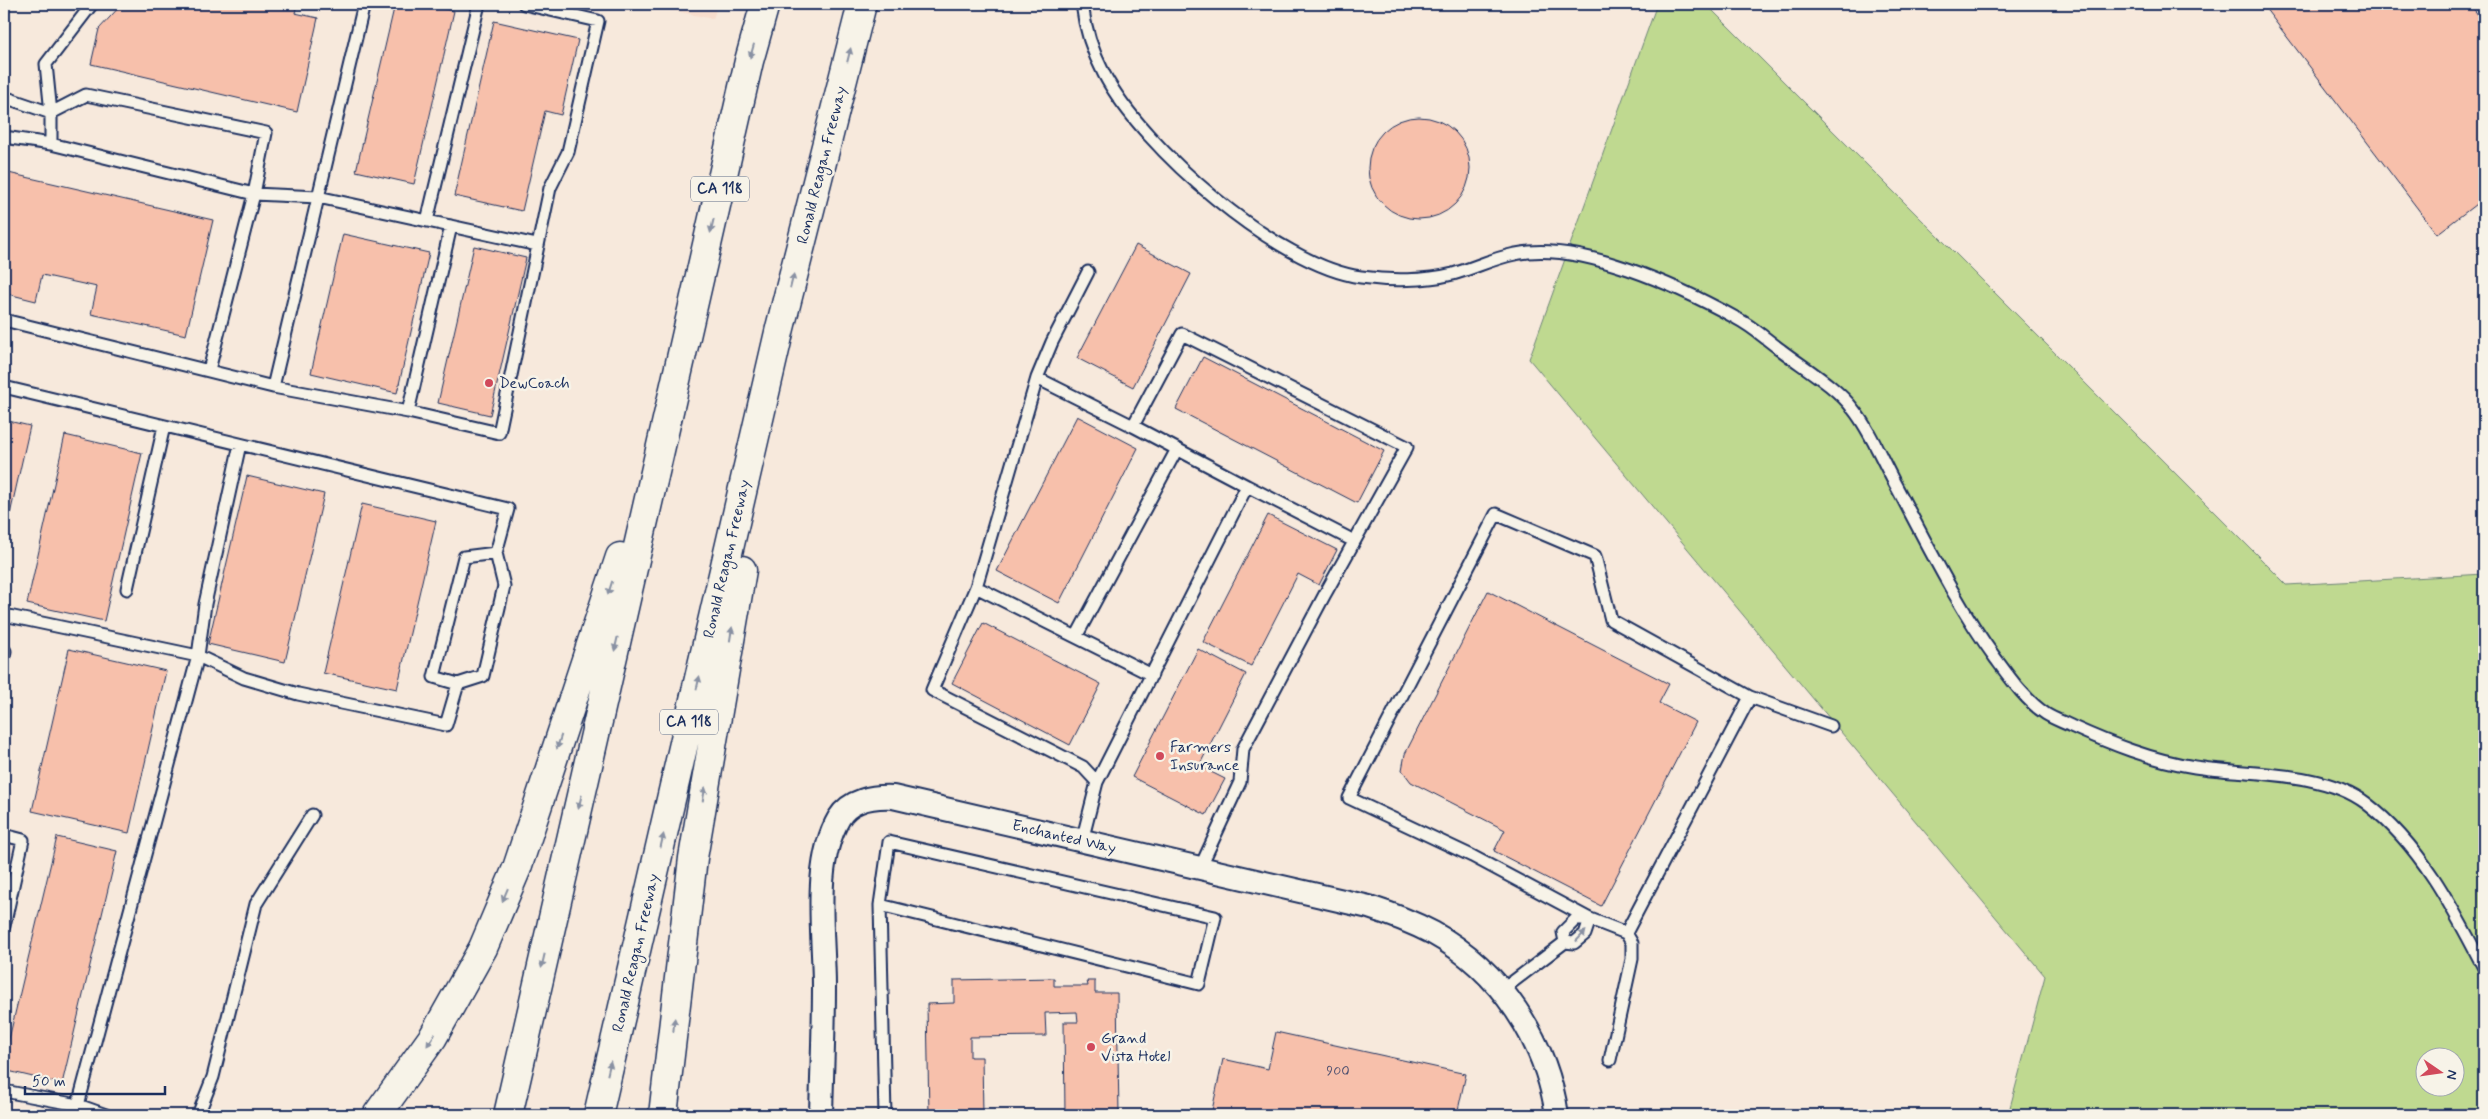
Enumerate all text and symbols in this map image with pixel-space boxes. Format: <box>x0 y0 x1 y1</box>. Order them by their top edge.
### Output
one-way arrow <box>748 43 756 58</box>
one-way arrow <box>845 48 853 63</box>
street label: Ronald Reagan Freeway <box>792 84 853 246</box>
road number: CA 118 <box>691 176 749 202</box>
one-way arrow <box>708 219 716 234</box>
one-way arrow <box>788 273 796 288</box>
place label: DewCoach <box>499 373 570 394</box>
marker: DewCoach <box>483 377 495 389</box>
street label: Ronald Reagan Freeway <box>699 478 756 640</box>
one-way arrow <box>606 581 614 596</box>
one-way arrow <box>728 626 736 642</box>
one-way arrow <box>612 637 620 652</box>
one-way arrow <box>694 675 702 690</box>
road number: CA 118 <box>660 710 718 734</box>
one-way arrow <box>554 735 562 750</box>
place label: Farmers Insurance <box>1170 737 1240 776</box>
marker: Farmers Insurance <box>1154 750 1166 762</box>
one-way arrow <box>701 786 709 802</box>
one-way arrow <box>576 795 584 810</box>
street label: Enchanted Way <box>1010 815 1118 859</box>
one-way arrow <box>658 834 666 849</box>
street label: Ronald Reagan Freeway <box>608 872 665 1034</box>
one-way arrow <box>501 888 509 903</box>
one-way arrow <box>1575 930 1587 942</box>
one-way arrow <box>539 953 547 969</box>
one-way arrow <box>670 1017 678 1033</box>
place label: Grand Vista Hotel <box>1101 1028 1171 1067</box>
one-way arrow <box>426 1033 436 1047</box>
marker: Grand Vista Hotel <box>1085 1041 1097 1053</box>
north arrow <box>2416 1046 2466 1096</box>
one-way arrow <box>605 1060 613 1075</box>
house number: 900 <box>1326 1062 1350 1080</box>
scale bar <box>25 1064 165 1096</box>
text: N <box>2442 1068 2462 1081</box>
text: 50 m <box>32 1072 66 1092</box>

